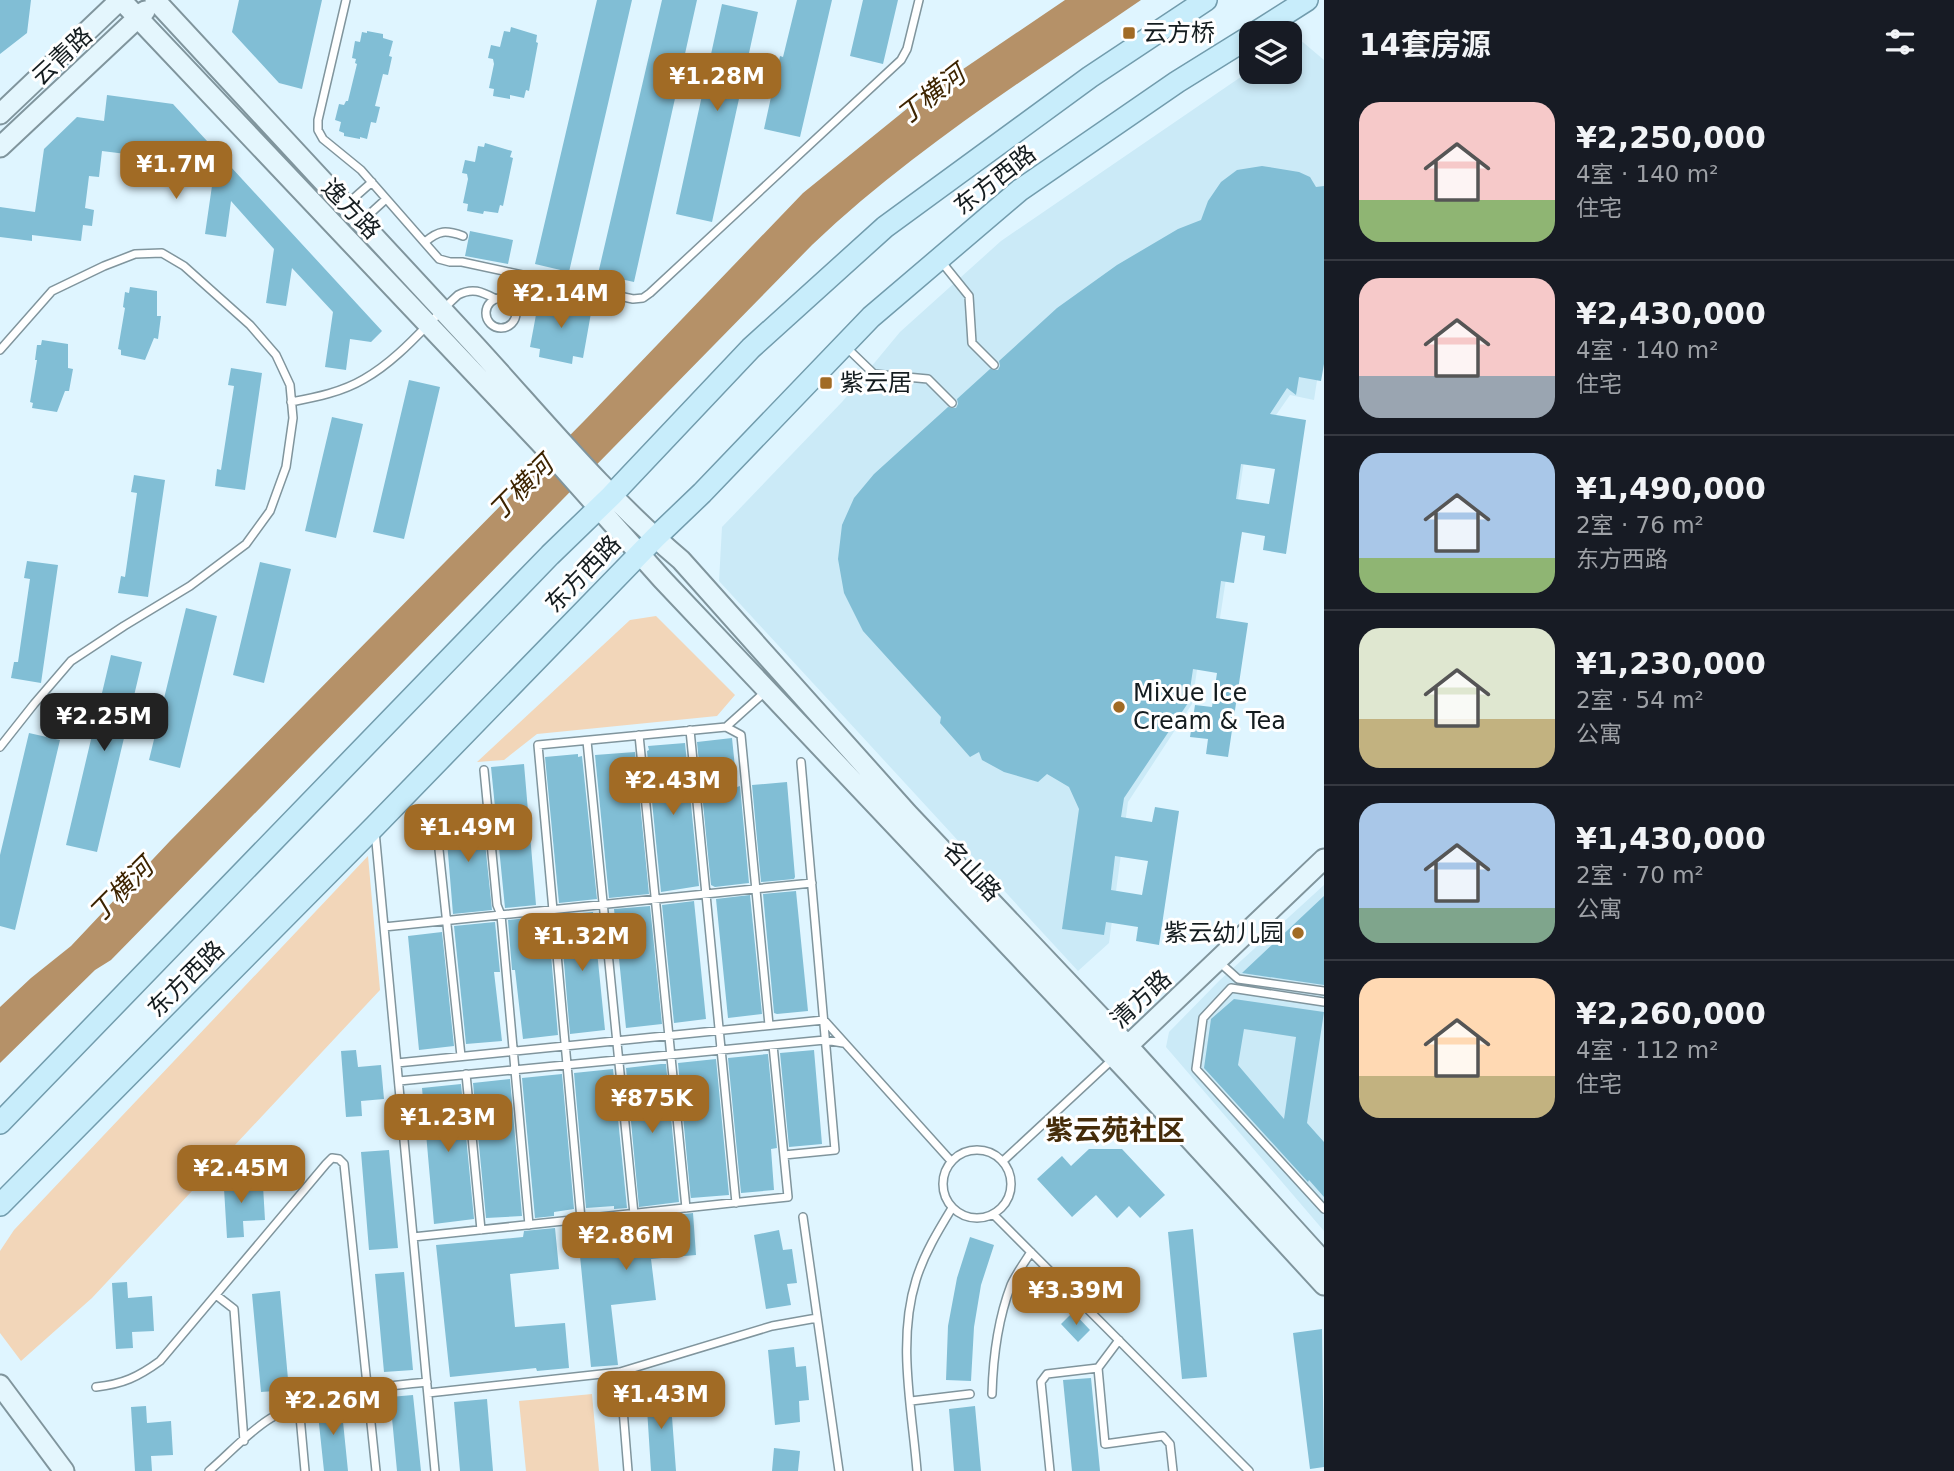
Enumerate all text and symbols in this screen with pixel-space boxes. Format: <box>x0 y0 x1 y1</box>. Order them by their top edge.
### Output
place label: 云方桥 <box>1143 19 1215 47</box>
street label: 云青路 <box>26 21 98 91</box>
map controls <box>1239 21 1302 84</box>
button: layers <box>1239 21 1302 84</box>
icon: filters <box>1881 23 1919 61</box>
marker: 云方桥 <box>1121 25 1137 41</box>
text: 14套房源 <box>1359 27 1491 62</box>
pin: ¥1.28M <box>660 54 774 113</box>
water label: 丁横河 <box>891 56 975 131</box>
text: ¥1.28M <box>669 63 765 89</box>
text: ¥2,250,000 <box>1576 120 1766 155</box>
icon: home <box>1415 130 1499 214</box>
street label: 东方西路 <box>949 139 1041 221</box>
pin: ¥1.7M <box>127 142 225 201</box>
text: ¥1.7M <box>136 151 216 177</box>
text: 4室 · 140 m² <box>1576 161 1718 187</box>
street label: 逸方路 <box>316 173 386 245</box>
text: 住宅 <box>1576 195 1622 221</box>
pin: ¥2.14M <box>504 270 618 330</box>
text: ¥2.14M <box>513 280 609 306</box>
text: ¥2,430,000 <box>1576 296 1766 331</box>
icon: home <box>1415 306 1499 390</box>
text: 4室 · 140 m² <box>1576 337 1718 363</box>
place label: 紫云居 <box>840 369 912 397</box>
text: 住宅 <box>1576 371 1622 397</box>
marker: 紫云居 <box>818 375 834 391</box>
water label: 丁横河 <box>483 446 563 526</box>
text: ¥1,490,000 <box>1576 471 1766 506</box>
icon: home <box>1415 481 1499 565</box>
text: 2室 · 76 m² <box>1576 512 1704 538</box>
street label: 东方西路 <box>540 530 626 618</box>
text: 东方西路 <box>1576 546 1668 572</box>
text: ¥1,230,000 <box>1576 646 1766 681</box>
icon: home <box>1415 656 1499 740</box>
place label: Mixue Ice Cream & Tea <box>1133 679 1286 735</box>
text: 2室 · 54 m² <box>1576 687 1704 713</box>
pin: ¥2.25M <box>47 694 161 753</box>
marker: Mixue Ice Cream & Tea <box>1111 699 1127 715</box>
text: ¥2.25M <box>56 703 152 729</box>
text: 公寓 <box>1576 721 1622 747</box>
pin: ¥2.43M <box>616 758 730 817</box>
text: ¥2.43M <box>625 767 721 793</box>
pin: ¥1.49M <box>411 804 525 864</box>
text: ¥1.49M <box>420 814 516 840</box>
text: ¥1,430,000 <box>1576 821 1766 856</box>
icon: home <box>1415 831 1499 915</box>
street label: 名山路 <box>937 835 1007 907</box>
water label: 丁横河 <box>83 848 163 928</box>
text: 2室 · 70 m² <box>1576 862 1704 888</box>
text: 公寓 <box>1576 896 1622 922</box>
pin: ¥1.32M <box>525 914 639 973</box>
place label: 紫云幼儿园 <box>1164 919 1284 947</box>
text: ¥1.32M <box>534 923 630 949</box>
marker: 紫云幼儿园 <box>1290 925 1306 941</box>
street label: 东方西路 <box>142 935 230 1023</box>
street label: 清方路 <box>1105 964 1177 1034</box>
text: ¥2,260,000 <box>1576 996 1766 1031</box>
icon: home <box>1415 1006 1499 1090</box>
text: 4室 · 112 m² <box>1576 1037 1718 1063</box>
text: 住宅 <box>1576 1071 1622 1097</box>
pin: ¥875K <box>603 1076 701 1135</box>
text: ¥875K <box>611 1085 693 1111</box>
pin: ¥1.23M <box>391 1094 505 1154</box>
text: ¥1.23M <box>400 1104 496 1130</box>
district label: 紫云苑社区 <box>1045 1114 1185 1147</box>
pin: ¥2.45M <box>184 1146 298 1205</box>
text: ¥2.45M <box>193 1155 289 1181</box>
pin: ¥2.86M <box>569 1212 683 1272</box>
text: ¥2.86M <box>578 1222 674 1248</box>
pin: ¥3.39M <box>1019 1268 1133 1327</box>
text: ¥3.39M <box>1028 1277 1124 1303</box>
pin: ¥1.43M <box>604 1372 718 1431</box>
pin: ¥2.26M <box>276 1378 390 1437</box>
text: ¥1.43M <box>613 1381 709 1407</box>
text: ¥2.26M <box>285 1387 381 1413</box>

